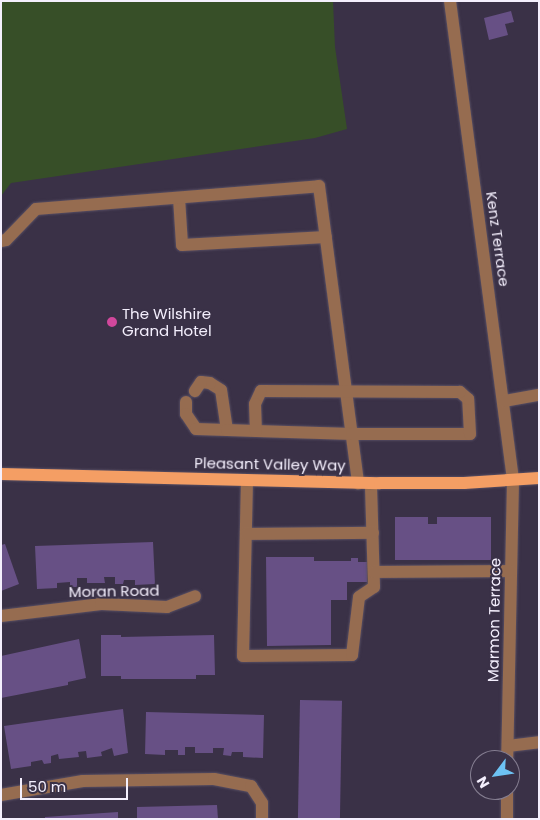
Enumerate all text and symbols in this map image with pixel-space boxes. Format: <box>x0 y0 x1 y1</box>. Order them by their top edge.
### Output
street label: Kenz Terrace <box>482 190 514 288</box>
place label: The Wilshire Grand Hotel <box>122 304 212 339</box>
marker: The Wilshire Grand Hotel <box>106 316 118 328</box>
street label: Pleasant Valley Way <box>194 454 346 474</box>
street label: Marmon Terrace <box>484 558 504 682</box>
street label: Moran Road <box>68 581 160 601</box>
north arrow <box>470 750 520 800</box>
scale bar <box>22 768 130 800</box>
text: N <box>472 773 494 792</box>
text: 50 m <box>28 776 66 797</box>

